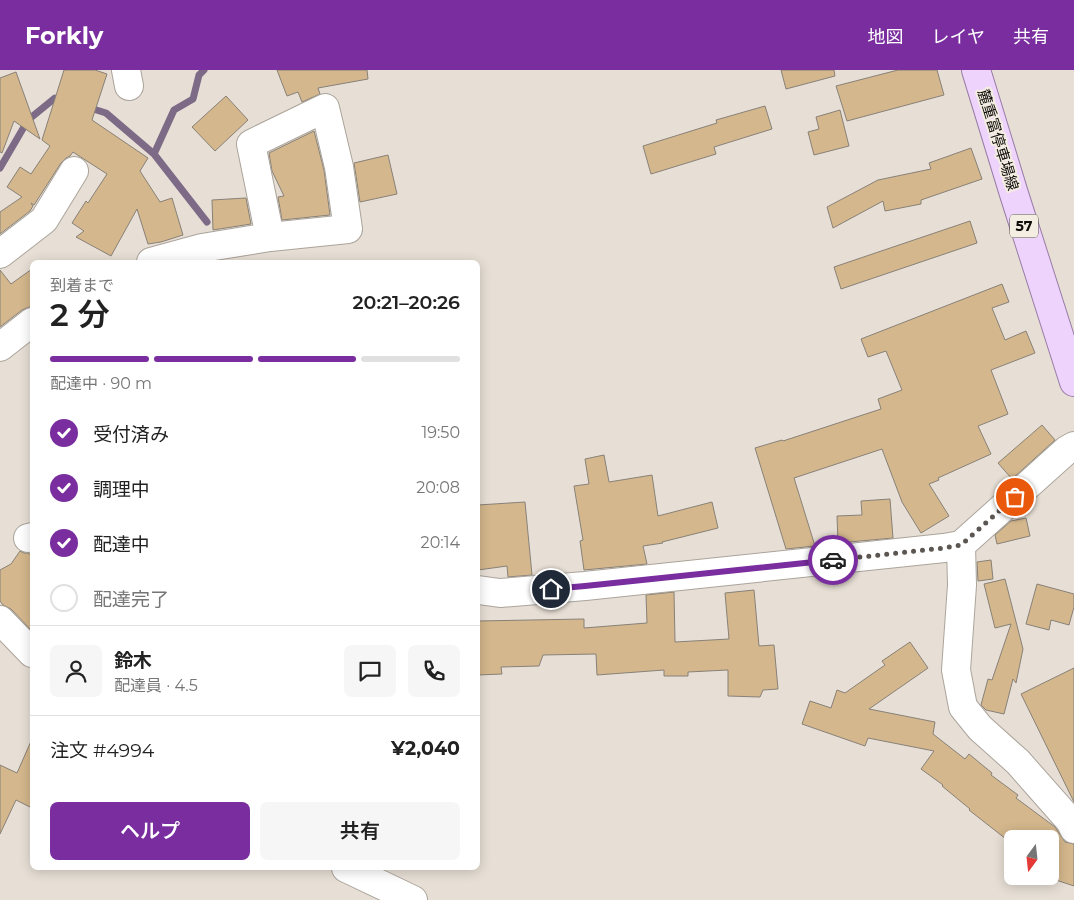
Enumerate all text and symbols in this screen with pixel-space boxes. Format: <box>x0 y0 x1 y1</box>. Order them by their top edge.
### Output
text: Forkly <box>25 21 103 50</box>
text: 地図 <box>868 26 904 48</box>
text: レイヤ <box>932 26 985 48</box>
text: 共有 <box>1013 26 1049 48</box>
street label: 麓重富停車場線 <box>974 87 1023 193</box>
road number: 57 <box>1010 214 1038 238</box>
text: 到着まで <box>50 276 114 295</box>
text: 20:21–20:26 <box>353 291 460 314</box>
text: 2 分 <box>50 295 109 334</box>
text: 配達中 · 90 m <box>50 374 152 393</box>
icon: check <box>50 419 78 447</box>
text: 受付済み <box>93 423 169 446</box>
text: 19:50 <box>421 423 460 442</box>
icon: check <box>50 474 78 502</box>
pin <box>994 476 1036 518</box>
text: 調理中 <box>93 478 150 501</box>
text: 20:08 <box>416 478 460 497</box>
icon: bag <box>1001 483 1029 511</box>
icon: check <box>50 529 78 557</box>
text: 配達中 <box>93 533 150 556</box>
text: 20:14 <box>421 533 460 552</box>
courier <box>808 535 858 585</box>
icon: car <box>819 546 847 574</box>
pin <box>530 568 572 610</box>
icon: home <box>537 575 565 603</box>
text: 配達完了 <box>93 588 169 611</box>
button: person <box>50 645 102 697</box>
button: chat <box>344 645 396 697</box>
button: phone <box>408 645 460 697</box>
text: 鈴木 <box>114 649 152 672</box>
text: 配達員 · 4.5 <box>114 676 198 695</box>
text: ¥2,040 <box>391 737 460 760</box>
text: 注文 #4994 <box>50 739 154 762</box>
button: ヘルプ <box>50 802 250 860</box>
button: 共有 <box>260 802 460 860</box>
north arrow <box>1004 830 1059 885</box>
map controls <box>1004 830 1059 885</box>

